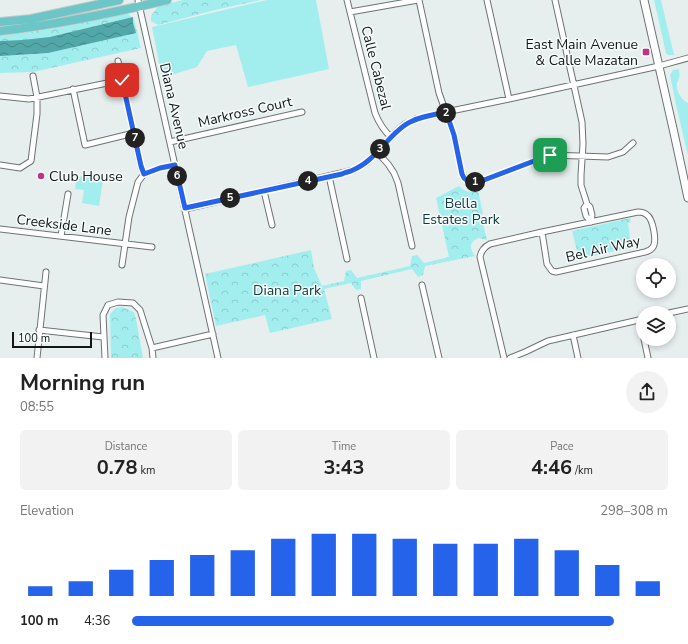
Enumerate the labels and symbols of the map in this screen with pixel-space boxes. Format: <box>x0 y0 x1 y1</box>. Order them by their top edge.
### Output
street label: Calle Cabezal <box>356 24 396 113</box>
place label: East Main Avenue & Calle Mazatan <box>526 35 638 70</box>
marker: East Main Avenue & Calle Mazatan <box>641 47 651 57</box>
street label: Diana Avenue <box>155 61 193 151</box>
pin <box>105 63 139 97</box>
street label: Markross Court <box>196 92 294 132</box>
pin: 2 <box>436 103 456 123</box>
pin: 7 <box>125 128 145 148</box>
pin <box>533 138 567 172</box>
pin: 3 <box>370 139 390 159</box>
pin: 6 <box>167 166 187 186</box>
place label: Club House <box>49 167 123 186</box>
marker: Club House <box>36 171 46 181</box>
pin: 4 <box>298 171 318 191</box>
pin: 1 <box>465 172 485 192</box>
pin: 5 <box>220 188 240 208</box>
park label: Bella Estates Park <box>422 194 501 229</box>
street label: Creekside Lane <box>15 210 113 240</box>
street label: Bel Air Way <box>564 231 643 267</box>
park label: Diana Park <box>253 281 322 300</box>
scale bar <box>12 330 92 349</box>

